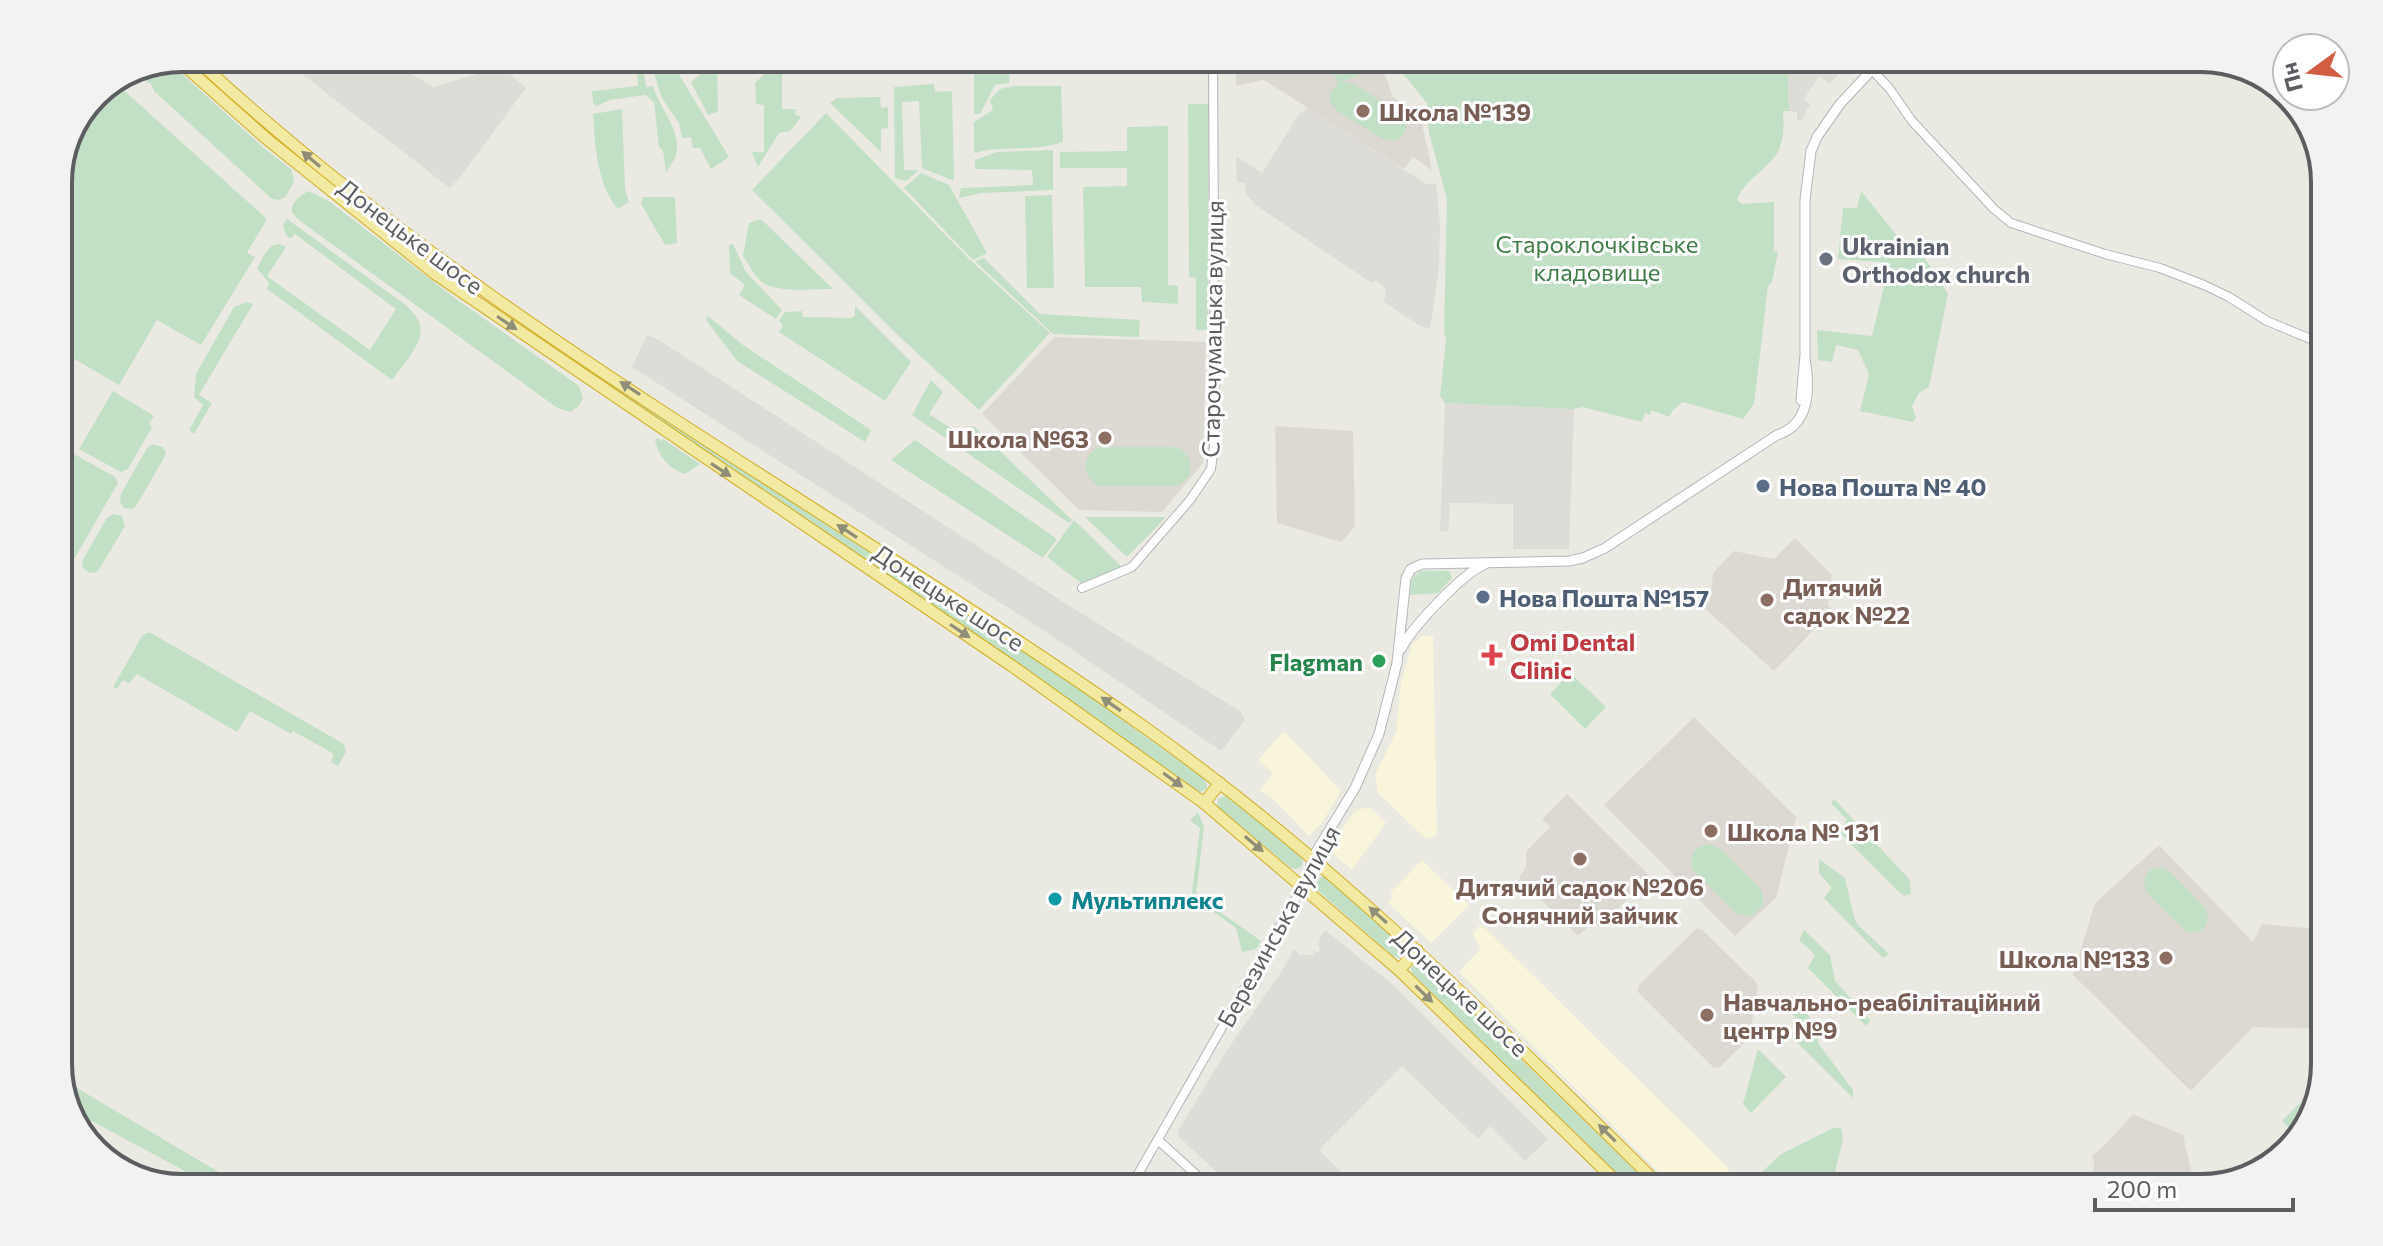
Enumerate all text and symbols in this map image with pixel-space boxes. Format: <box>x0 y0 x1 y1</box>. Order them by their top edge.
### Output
north arrow <box>2271 32 2351 112</box>
text: Пн <box>2274 60 2308 95</box>
place label: Школа №139 <box>1379 97 1531 126</box>
marker: Школа №139 <box>1354 102 1372 120</box>
one-way arrow <box>301 151 321 168</box>
street label: Донецьке шосе <box>333 172 489 300</box>
street label: Старочумацька вулиця <box>1195 200 1229 458</box>
park label: Староклочківське кладовище <box>1496 229 1698 286</box>
place label: Ukrainian Orthodox church <box>1842 231 2030 288</box>
marker: Ukrainian Orthodox church <box>1817 250 1835 268</box>
one-way arrow <box>496 315 518 330</box>
one-way arrow <box>619 381 640 396</box>
place label: Школа №63 <box>948 424 1089 453</box>
marker: Школа №63 <box>1096 429 1114 447</box>
one-way arrow <box>711 462 732 477</box>
place label: Нова Пошта № 40 <box>1779 472 1986 501</box>
marker: Нова Пошта № 40 <box>1754 477 1772 495</box>
one-way arrow <box>836 524 858 538</box>
street label: Донецьке шосе <box>868 537 1030 657</box>
place label: Дитячий садок №22 <box>1783 572 1910 629</box>
place label: Нова Пошта №157 <box>1499 583 1709 612</box>
marker: Нова Пошта №157 <box>1474 588 1492 606</box>
marker: Дитячий садок №22 <box>1758 591 1776 609</box>
one-way arrow <box>949 623 971 638</box>
place label: Omi Dental Clinic <box>1510 627 1635 684</box>
marker: Omi Dental Clinic <box>1481 644 1503 666</box>
place label: Flagman <box>1269 647 1363 676</box>
marker: Flagman <box>1370 652 1388 670</box>
one-way arrow <box>1101 697 1122 712</box>
one-way arrow <box>1163 772 1184 787</box>
place label: Школа № 131 <box>1727 817 1880 846</box>
street label: Березинська вулиця <box>1211 820 1345 1032</box>
marker: Школа № 131 <box>1702 822 1720 840</box>
one-way arrow <box>1244 835 1264 852</box>
marker: Дитячий садок №206 Сонячний зайчик <box>1571 850 1589 868</box>
place label: Дитячий садок №206 Сонячний зайчик <box>1456 872 1704 929</box>
place label: Мультиплекс <box>1071 885 1223 914</box>
marker: Мультиплекс <box>1046 890 1064 908</box>
one-way arrow <box>1369 906 1388 924</box>
street label: Донецьке шосе <box>1387 922 1535 1062</box>
place label: Школа №133 <box>1999 944 2150 973</box>
marker: Школа №133 <box>2157 949 2175 967</box>
one-way arrow <box>1414 984 1433 1003</box>
place label: Навчально-реабілітаційний центр №9 <box>1723 987 2041 1044</box>
marker: Навчально-реабілітаційний центр №9 <box>1698 1006 1716 1024</box>
one-way arrow <box>1598 1124 1616 1143</box>
scale bar <box>2095 1162 2293 1212</box>
text: 200 m <box>2107 1174 2177 1203</box>

